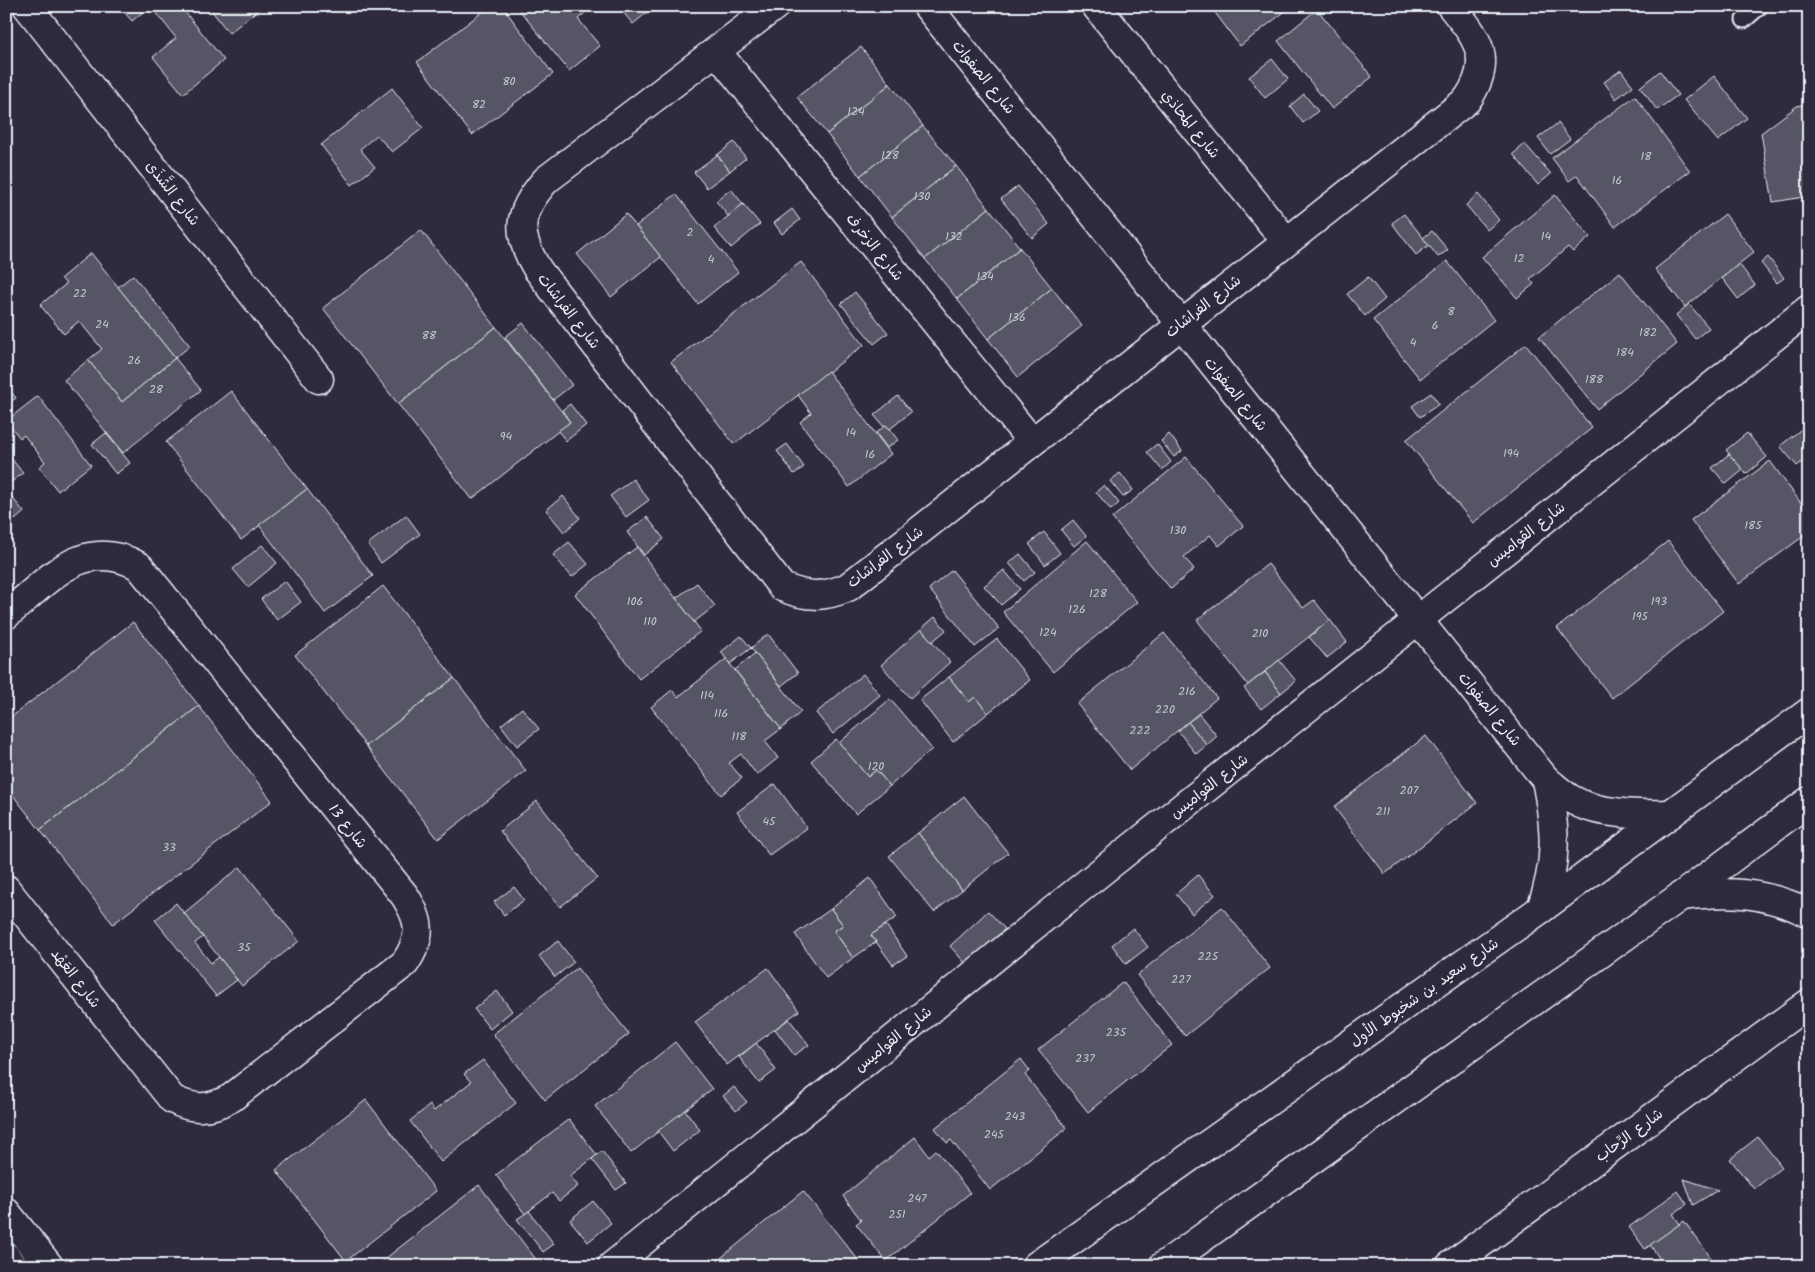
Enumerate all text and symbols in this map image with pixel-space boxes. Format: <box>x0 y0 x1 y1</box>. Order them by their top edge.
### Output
street label: شارع الصفوات <box>946 35 1021 120</box>
house number: 80 <box>502 72 516 91</box>
street label: شارع المحاذي <box>1155 85 1226 164</box>
house number: 82 <box>472 95 486 114</box>
house number: 124 <box>847 102 865 121</box>
house number: 128 <box>881 146 900 165</box>
house number: 18 <box>1641 147 1652 166</box>
street label: شارع الشَّذَى <box>139 156 206 232</box>
house number: 16 <box>1612 171 1622 190</box>
house number: 130 <box>914 187 930 206</box>
street label: شارع الزخرف <box>839 209 909 287</box>
house number: 2 <box>687 223 694 242</box>
house number: 132 <box>945 227 963 246</box>
house number: 14 <box>1541 227 1552 246</box>
house number: 12 <box>1514 249 1524 268</box>
house number: 4 <box>708 250 715 269</box>
house number: 134 <box>976 267 994 286</box>
street label: شارع الفراشات <box>531 268 606 355</box>
street label: شارع الفراشات <box>1160 269 1247 344</box>
house number: 22 <box>73 284 87 303</box>
house number: 8 <box>1447 302 1455 321</box>
house number: 136 <box>1008 308 1026 327</box>
house number: 24 <box>95 315 109 334</box>
house number: 6 <box>1432 316 1438 335</box>
house number: 182 <box>1639 323 1657 342</box>
house number: 88 <box>422 326 437 345</box>
house number: 4 <box>1410 333 1417 352</box>
house number: 184 <box>1616 343 1634 362</box>
house number: 26 <box>127 351 141 370</box>
street label: شارع الصفوات <box>1198 352 1273 437</box>
house number: 188 <box>1585 370 1604 389</box>
house number: 28 <box>149 380 164 399</box>
house number: 14 <box>846 423 857 442</box>
house number: 94 <box>500 427 513 446</box>
house number: 194 <box>1503 444 1519 463</box>
house number: 16 <box>865 445 875 464</box>
street label: شارع القواميس <box>1482 496 1571 573</box>
house number: 185 <box>1744 516 1763 535</box>
street label: شارع الفراشات <box>842 521 929 595</box>
house number: 130 <box>1170 521 1186 540</box>
house number: 128 <box>1089 584 1108 603</box>
house number: 106 <box>627 592 643 611</box>
house number: 193 <box>1651 592 1667 611</box>
house number: 126 <box>1068 600 1086 619</box>
house number: 195 <box>1632 607 1650 626</box>
house number: 110 <box>643 612 657 631</box>
house number: 124 <box>1039 623 1057 642</box>
house number: 210 <box>1252 624 1268 643</box>
street label: شارع الصفوات <box>1452 667 1527 752</box>
house number: 216 <box>1178 682 1196 701</box>
house number: 114 <box>700 686 714 705</box>
house number: 220 <box>1155 700 1175 719</box>
house number: 116 <box>714 704 728 723</box>
house number: 222 <box>1130 721 1150 740</box>
house number: 118 <box>732 727 747 746</box>
street label: شارع القواميس <box>1165 748 1254 825</box>
house number: 120 <box>868 757 884 776</box>
house number: 207 <box>1400 781 1419 800</box>
street label: شارع 13 <box>322 799 373 854</box>
house number: 211 <box>1376 802 1390 821</box>
house number: 45 <box>762 812 777 831</box>
house number: 33 <box>162 838 176 857</box>
street label: شارع سعيد بن شخبوط الأول <box>1345 932 1504 1053</box>
house number: 35 <box>237 938 252 957</box>
street label: شارع العَهْد <box>44 943 106 1014</box>
house number: 225 <box>1198 947 1220 966</box>
house number: 227 <box>1171 970 1191 989</box>
street label: شارع القواميس <box>850 1001 938 1079</box>
house number: 235 <box>1106 1023 1128 1042</box>
house number: 237 <box>1075 1049 1095 1068</box>
street label: شارع الرِّحاب <box>1591 1103 1669 1169</box>
house number: 243 <box>1005 1107 1025 1126</box>
house number: 245 <box>984 1125 1006 1144</box>
house number: 247 <box>907 1189 927 1208</box>
house number: 251 <box>888 1205 906 1224</box>

